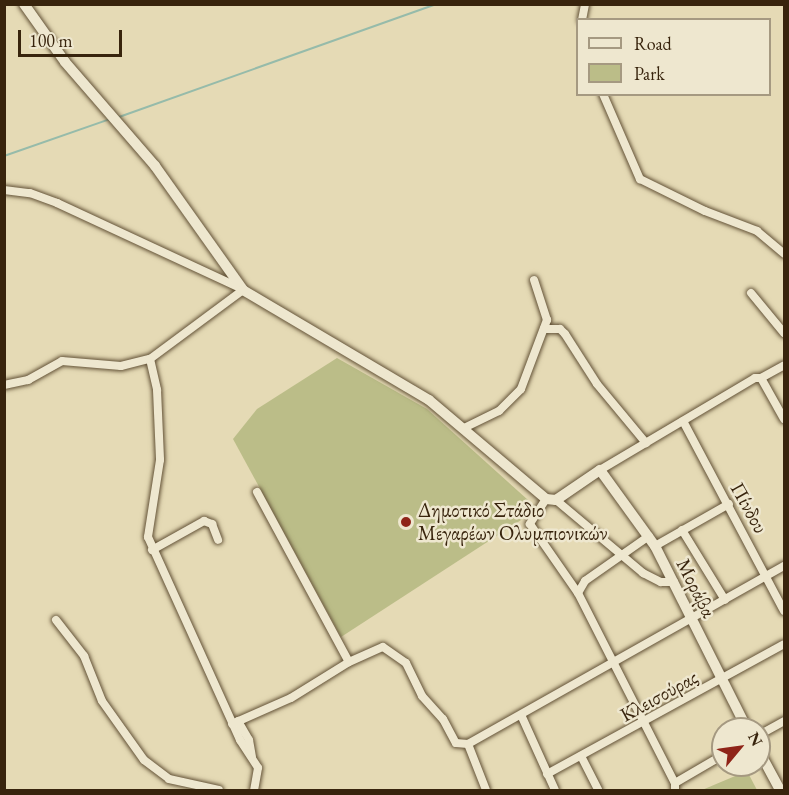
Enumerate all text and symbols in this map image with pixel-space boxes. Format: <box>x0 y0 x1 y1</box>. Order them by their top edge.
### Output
scale bar <box>21 18 124 56</box>
legend <box>576 18 771 96</box>
text: 100 m <box>29 29 73 52</box>
text: Road <box>634 32 672 55</box>
text: Park <box>634 62 665 85</box>
street label: Πίνδου <box>725 478 773 538</box>
place label: Δημοτικό Στάδιο Μεγαρέων Ολυμπιονικών <box>418 498 608 545</box>
marker: Δημοτικό Στάδιο Μεγαρέων Ολυμπιονικών <box>399 515 413 529</box>
street label: Μοράβα <box>671 555 721 621</box>
street label: Κλεισούρας <box>616 665 702 727</box>
north arrow <box>711 717 771 777</box>
text: N <box>743 728 768 750</box>

